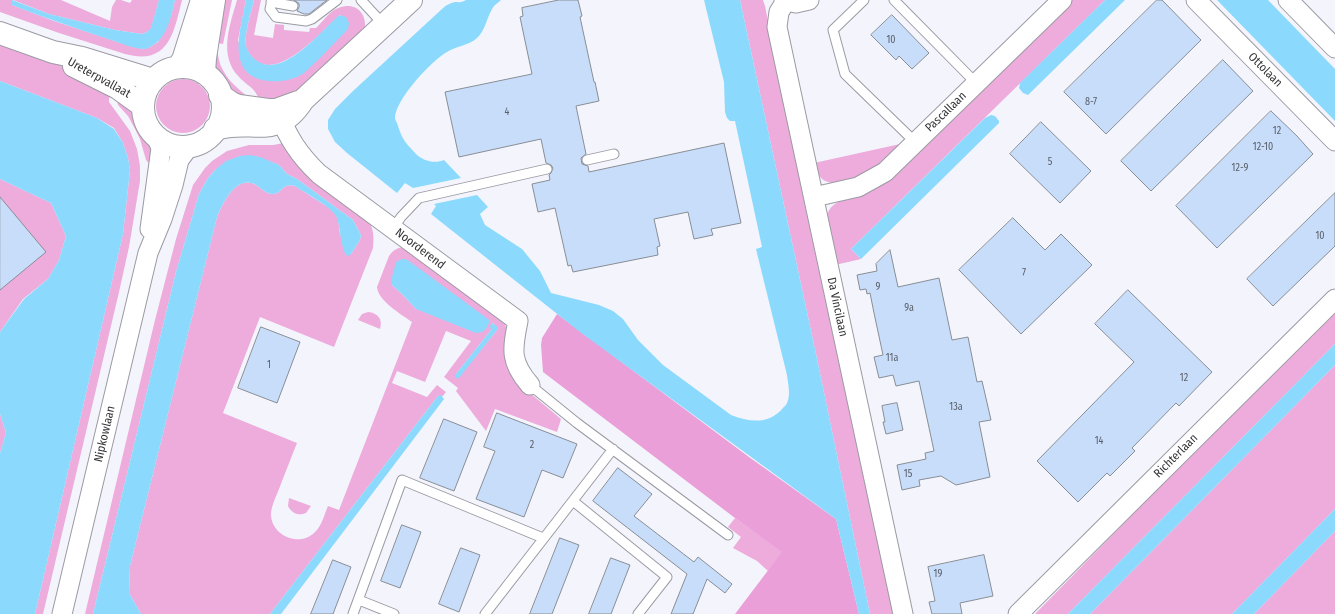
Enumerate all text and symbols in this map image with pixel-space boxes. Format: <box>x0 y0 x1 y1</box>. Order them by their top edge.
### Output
house number: 10 <box>886 34 896 46</box>
street label: Ottolaan <box>1245 50 1285 90</box>
street label: Ureterpvallaat <box>65 55 133 101</box>
street label: Pascallaan <box>922 89 970 135</box>
house number: 8-7 <box>1085 96 1097 108</box>
house number: 4 <box>505 106 509 118</box>
house number: 12 <box>1273 125 1281 137</box>
house number: 12-10 <box>1253 141 1273 153</box>
house number: 5 <box>1048 156 1052 168</box>
house number: 12-9 <box>1232 162 1248 174</box>
street label: Noorderend <box>392 226 448 272</box>
house number: 10 <box>1315 230 1325 242</box>
house number: 7 <box>1022 267 1026 279</box>
street label: Da Vincilaan <box>824 276 850 338</box>
house number: 9 <box>876 281 880 293</box>
house number: 9a <box>904 302 914 314</box>
house number: 11a <box>886 352 898 364</box>
house number: 1 <box>267 359 271 371</box>
house number: 12 <box>1180 372 1188 384</box>
house number: 13a <box>949 401 963 413</box>
street label: Nipkowlaan <box>92 404 118 464</box>
street label: Richterlaan <box>1151 431 1201 481</box>
house number: 14 <box>1095 435 1103 447</box>
house number: 2 <box>530 439 534 451</box>
house number: 15 <box>904 468 912 480</box>
house number: 19 <box>934 568 942 580</box>

